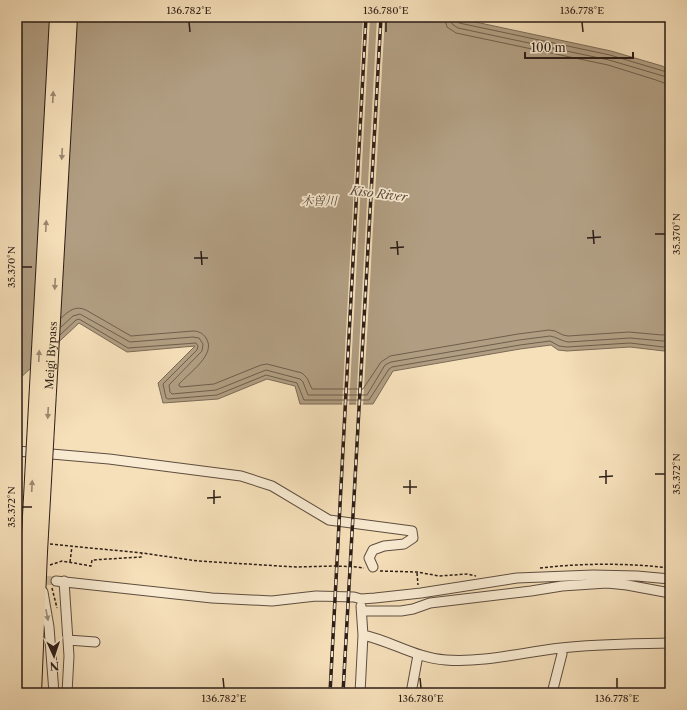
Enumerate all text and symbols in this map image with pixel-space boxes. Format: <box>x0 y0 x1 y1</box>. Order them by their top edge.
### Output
text: 136.782°E <box>167 4 212 17</box>
text: 136.780°E <box>363 4 409 17</box>
text: 136.778°E <box>560 4 604 17</box>
scale bar <box>525 34 633 60</box>
text: 100 m <box>531 40 566 55</box>
one-way arrow <box>50 90 56 103</box>
one-way arrow <box>59 148 66 160</box>
water label: Kiso River <box>349 182 410 205</box>
water label: 木曽川 <box>301 193 339 208</box>
text: 35.370°N <box>670 213 683 255</box>
one-way arrow <box>43 219 49 232</box>
text: 35.370°N <box>5 246 18 288</box>
one-way arrow <box>52 278 58 291</box>
street label: Meigi Bypass <box>42 321 60 390</box>
one-way arrow <box>35 350 42 362</box>
one-way arrow <box>44 407 51 419</box>
text: 35.372°N <box>670 453 683 495</box>
one-way arrow <box>28 480 35 492</box>
text: 35.372°N <box>5 486 18 528</box>
one-way arrow <box>44 609 50 622</box>
north arrow <box>34 636 74 676</box>
text: N <box>49 659 60 673</box>
text: 136.782°E <box>202 692 247 705</box>
text: 136.780°E <box>398 692 444 705</box>
text: 136.778°E <box>595 692 639 705</box>

